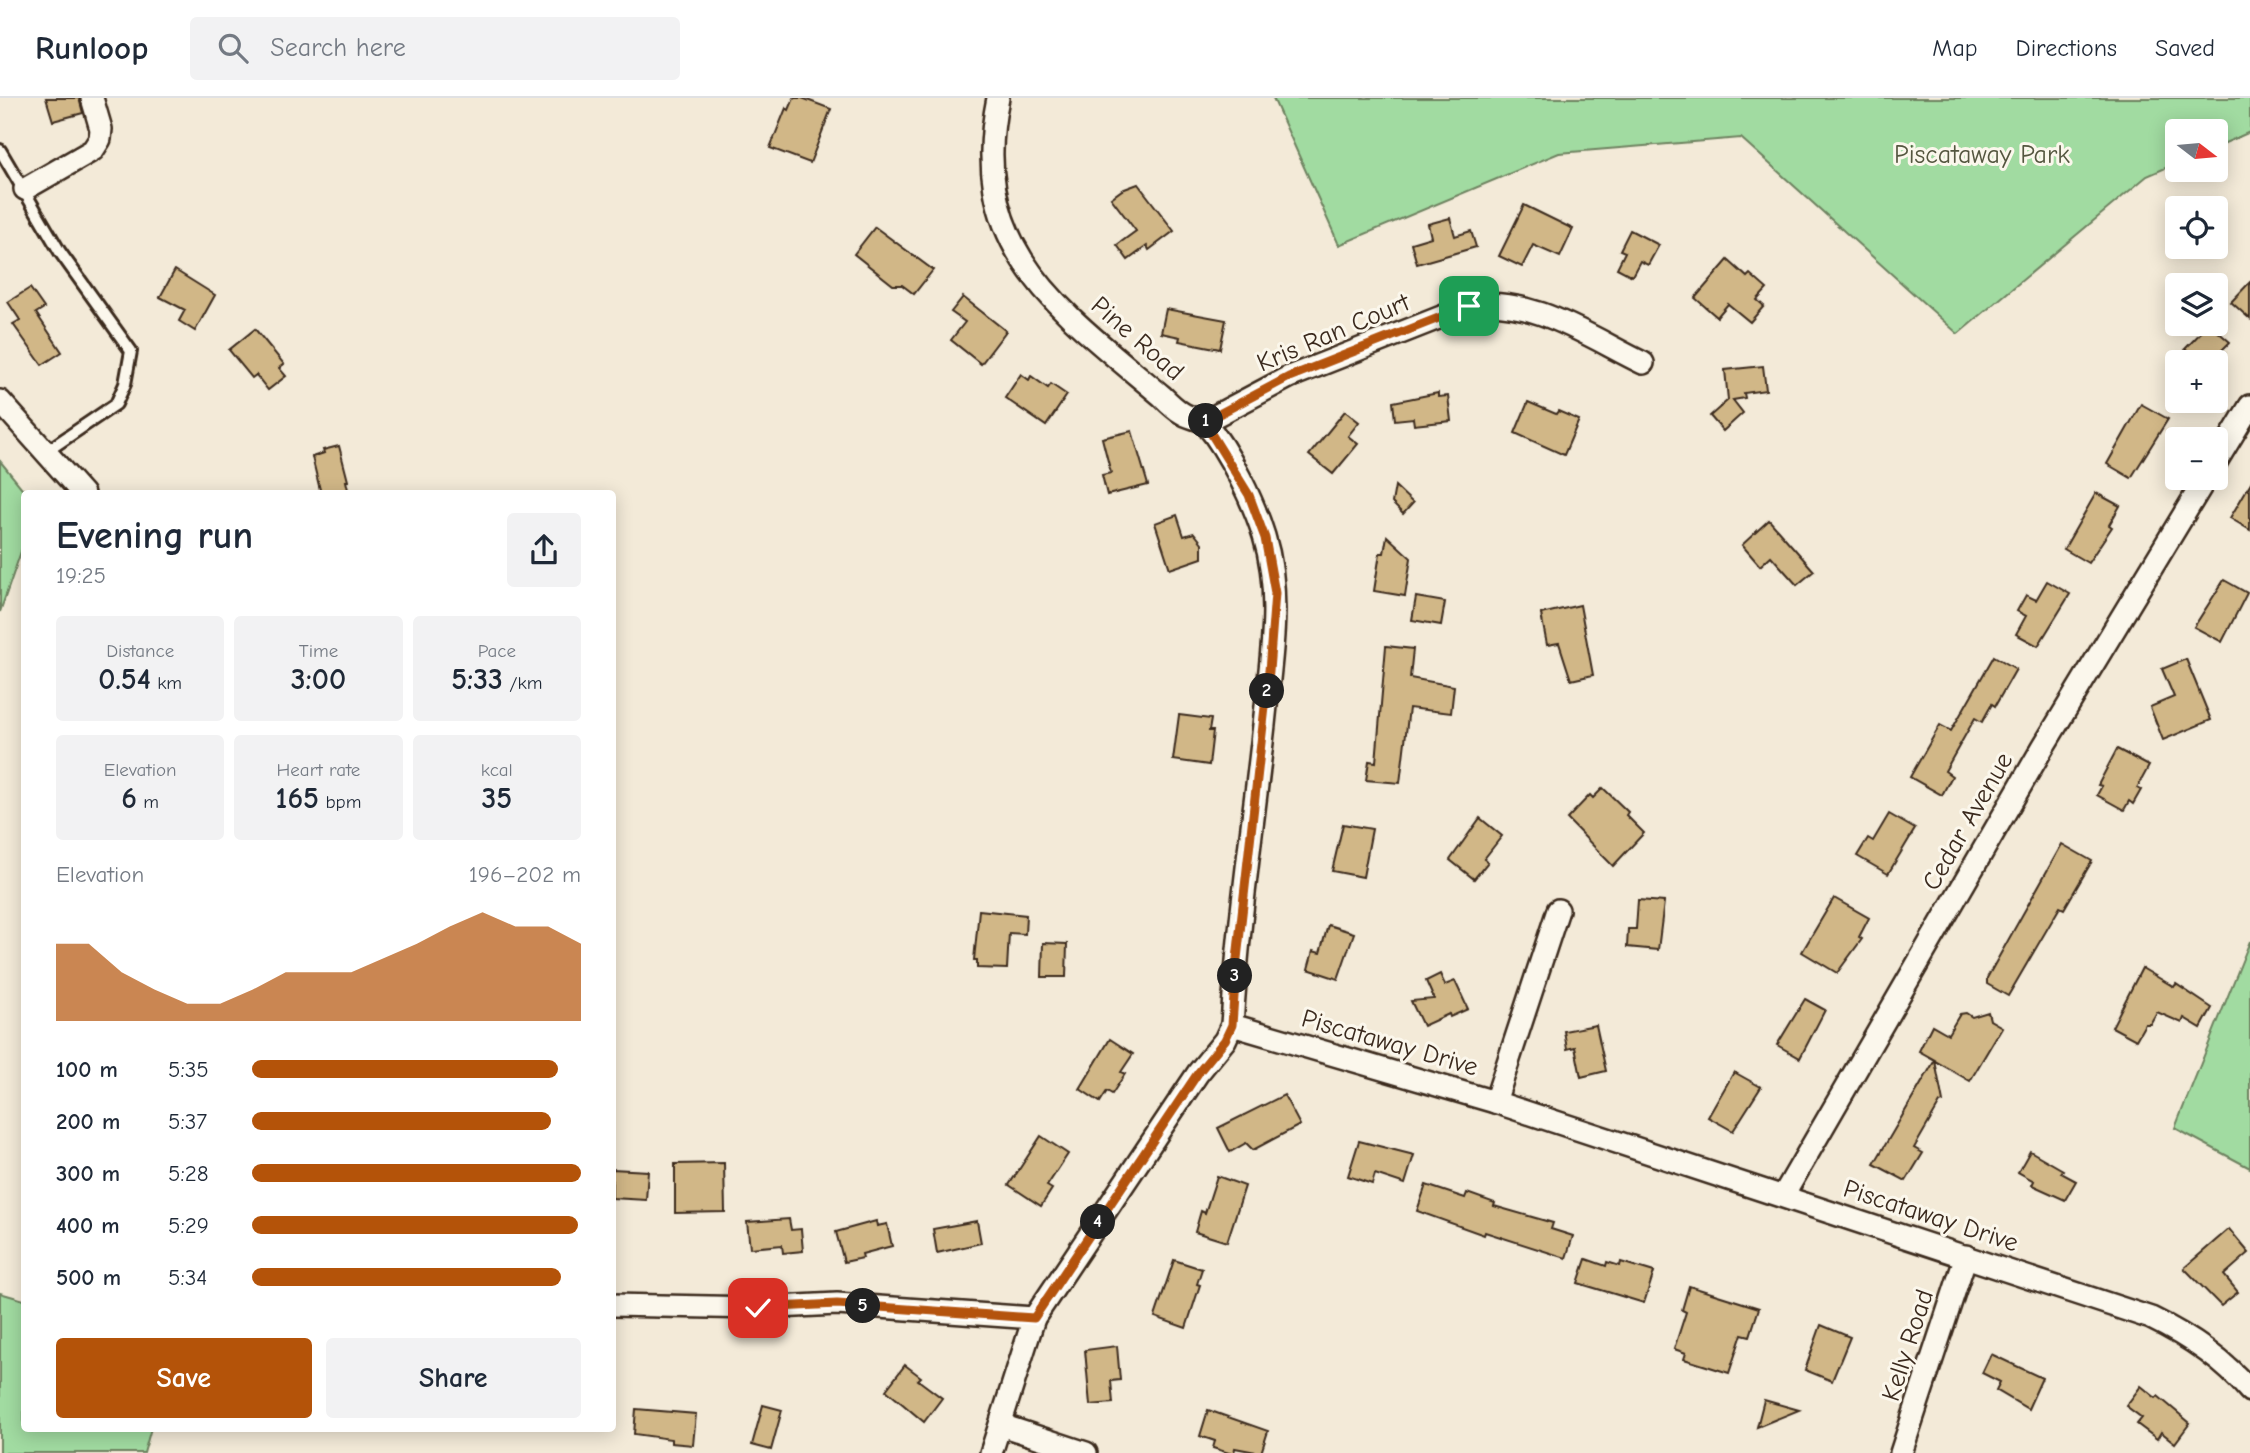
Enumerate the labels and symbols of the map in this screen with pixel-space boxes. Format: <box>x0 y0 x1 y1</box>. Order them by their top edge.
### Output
north arrow <box>2165 119 2228 182</box>
park label: Piscataway Park <box>1894 140 2070 170</box>
pin <box>1439 276 1499 336</box>
street label: Kris Ran Court <box>1253 287 1416 379</box>
street label: Pine Road <box>1085 290 1190 387</box>
pin: 1 <box>1188 404 1224 438</box>
pin: 2 <box>1250 674 1284 708</box>
street label: Cedar Avenue <box>1916 747 2019 896</box>
pin: 3 <box>1218 958 1252 994</box>
street label: Piscataway Drive <box>1298 1003 1481 1082</box>
street label: Piscataway Drive <box>1840 1174 2022 1258</box>
pin: 4 <box>1080 1204 1116 1240</box>
pin <box>728 1278 788 1338</box>
street label: Kelly Road <box>1876 1286 1940 1405</box>
pin: 5 <box>846 1288 880 1324</box>

